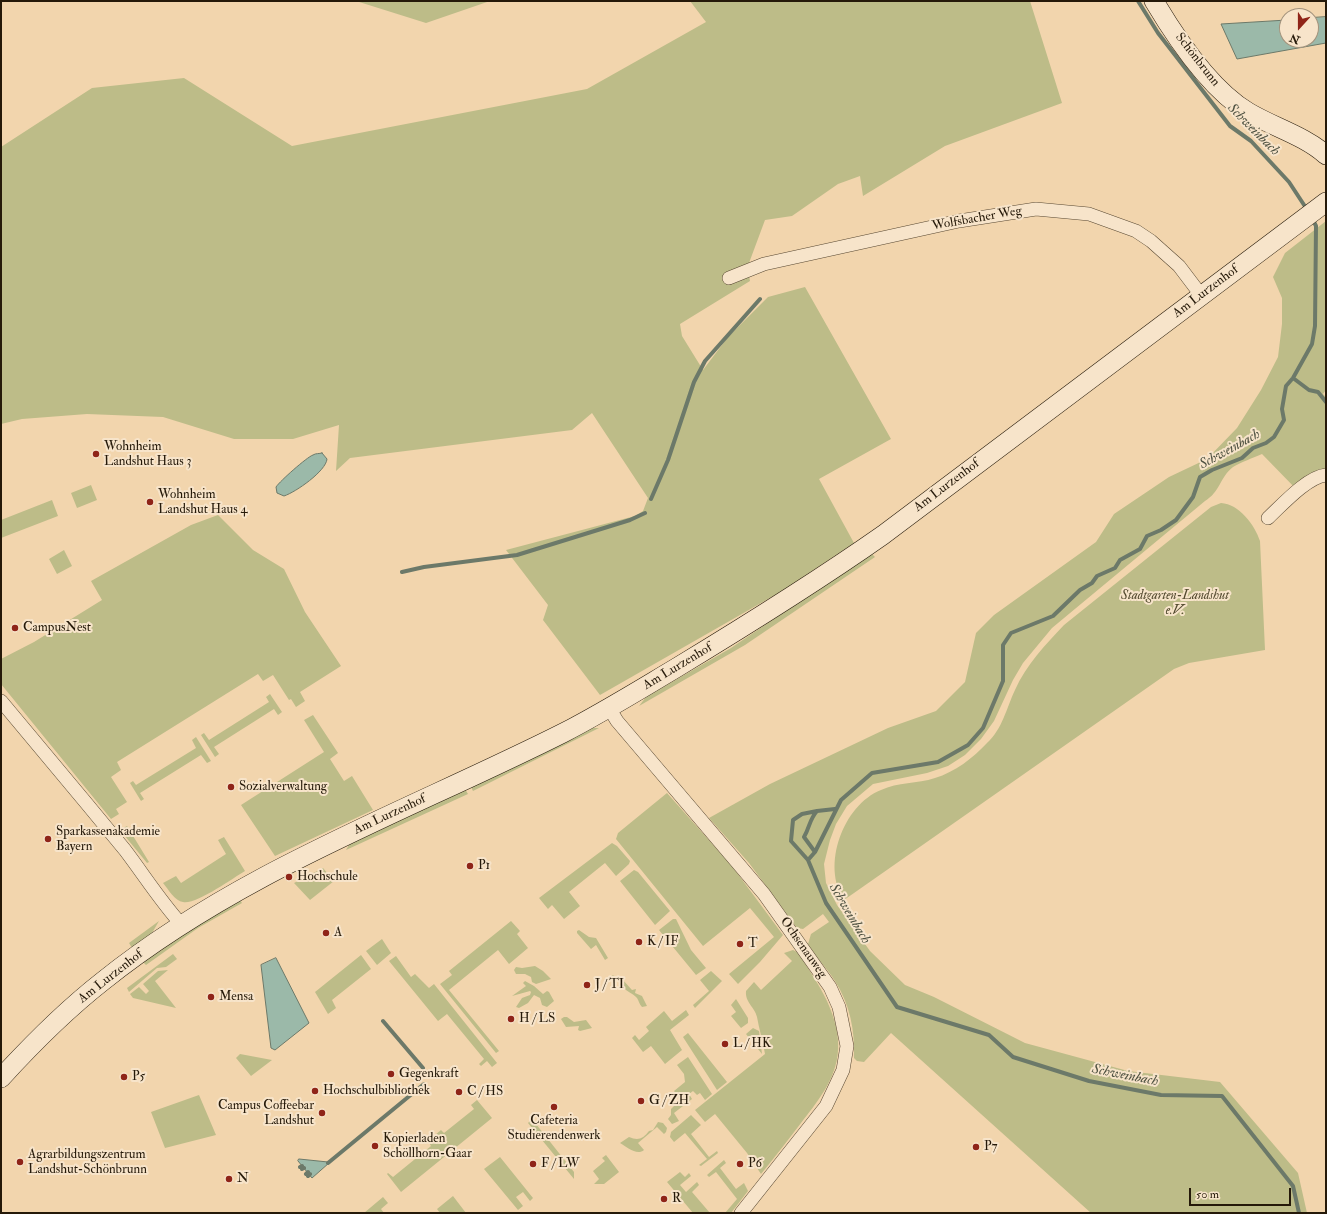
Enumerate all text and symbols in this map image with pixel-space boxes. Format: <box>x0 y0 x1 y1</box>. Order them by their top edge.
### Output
north arrow <box>1279 8 1319 48</box>
street label: Schönbrunn <box>1171 30 1223 90</box>
text: N <box>1288 31 1302 47</box>
water label: Schweinbach <box>1223 100 1283 160</box>
street label: Wolfsbacher Weg <box>931 203 1023 235</box>
street label: Am Lurzenhof <box>1170 262 1242 322</box>
water label: Schweinbach <box>1197 426 1263 474</box>
place label: Wohnheim Landshut Haus 3 <box>104 439 192 470</box>
marker: Wohnheim Landshut Haus 3 <box>91 449 101 459</box>
street label: Am Lurzenhof <box>911 456 983 516</box>
place label: Wohnheim Landshut Haus 4 <box>158 487 248 518</box>
marker: Wohnheim Landshut Haus 4 <box>145 497 155 507</box>
park label: Stadtgarten-Landshut e.V. <box>1121 588 1229 619</box>
place label: CampusNest <box>23 620 91 636</box>
marker: CampusNest <box>10 623 20 633</box>
street label: Am Lurzenhof <box>641 640 715 694</box>
place label: Sozialverwaltung <box>239 779 327 795</box>
marker: Sozialverwaltung <box>226 782 236 792</box>
street label: Am Lurzenhof <box>351 791 429 839</box>
place label: Sparkassenakademie Bayern <box>56 824 160 855</box>
marker: Sparkassenakademie Bayern <box>43 834 53 844</box>
place label: P1 <box>478 858 490 874</box>
marker: P1 <box>465 861 475 871</box>
place label: Hochschule <box>297 869 358 885</box>
marker: Hochschule <box>284 872 294 882</box>
water label: Schweinbach <box>825 881 873 947</box>
street label: Ochsenauweg <box>776 914 830 982</box>
place label: A <box>334 925 342 941</box>
marker: A <box>321 928 331 938</box>
place label: K / IF <box>647 934 678 950</box>
place label: T <box>748 936 758 952</box>
marker: K / IF <box>634 937 644 947</box>
marker: T <box>735 939 745 949</box>
street label: Am Lurzenhof <box>76 947 146 1007</box>
place label: J / TI <box>595 977 624 993</box>
marker: J / TI <box>582 980 592 990</box>
place label: Mensa <box>219 989 253 1005</box>
marker: Mensa <box>206 992 216 1002</box>
place label: H / LS <box>519 1011 555 1027</box>
marker: H / LS <box>506 1014 516 1024</box>
place label: L / HK <box>733 1036 771 1052</box>
marker: L / HK <box>720 1039 730 1049</box>
water label: Schweinbach <box>1090 1061 1160 1091</box>
place label: Gegenkraft <box>399 1066 459 1082</box>
place label: P5 <box>132 1069 145 1085</box>
marker: Gegenkraft <box>386 1069 396 1079</box>
marker: P5 <box>119 1072 129 1082</box>
place label: Hochschulbibliothek <box>323 1083 430 1099</box>
place label: C / HS <box>467 1084 503 1100</box>
marker: Hochschulbibliothek <box>310 1086 320 1096</box>
marker: C / HS <box>454 1087 464 1097</box>
place label: G / ZH <box>649 1093 689 1109</box>
marker: G / ZH <box>636 1096 646 1106</box>
place label: Campus Coffeebar Landshut <box>218 1098 314 1129</box>
marker: Cafeteria Studierendenwerk <box>549 1102 559 1112</box>
marker: Campus Coffeebar Landshut <box>317 1108 327 1118</box>
place label: Cafeteria Studierendenwerk <box>507 1113 601 1144</box>
place label: Kopierladen Schöllhorn-Gaar <box>383 1131 472 1162</box>
place label: P7 <box>984 1139 998 1155</box>
marker: Kopierladen Schöllhorn-Gaar <box>370 1141 380 1151</box>
marker: P7 <box>971 1142 981 1152</box>
place label: Agrarbildungszentrum Landshut-Schönbrunn <box>28 1147 147 1178</box>
place label: F / LW <box>541 1156 579 1172</box>
place label: P6 <box>748 1156 762 1172</box>
marker: Agrarbildungszentrum Landshut-Schönbrunn <box>15 1157 25 1167</box>
marker: F / LW <box>528 1159 538 1169</box>
marker: P6 <box>735 1159 745 1169</box>
place label: N <box>237 1171 249 1187</box>
marker: N <box>224 1174 234 1184</box>
scale bar <box>1191 1180 1293 1206</box>
text: 50 m <box>1196 1187 1219 1202</box>
place label: R <box>672 1191 681 1207</box>
marker: R <box>659 1194 669 1204</box>

